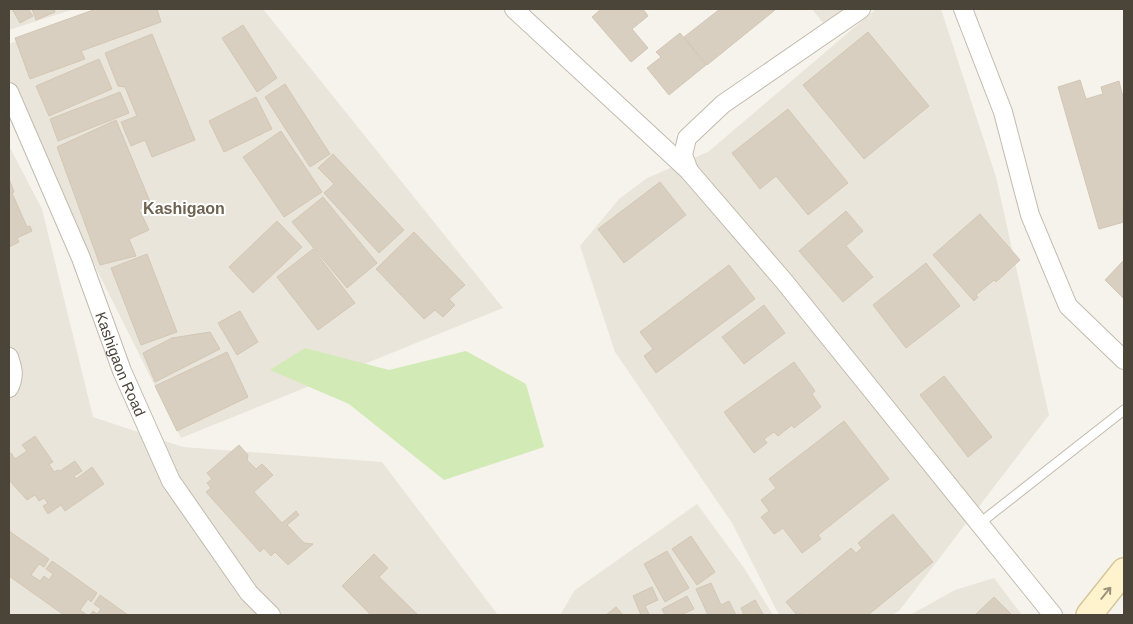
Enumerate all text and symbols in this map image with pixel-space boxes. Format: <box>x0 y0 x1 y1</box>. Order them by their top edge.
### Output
district label: Kashigaon <box>143 200 225 217</box>
street label: Kashigaon Road <box>93 309 149 419</box>
one-way arrow <box>1101 587 1112 600</box>

